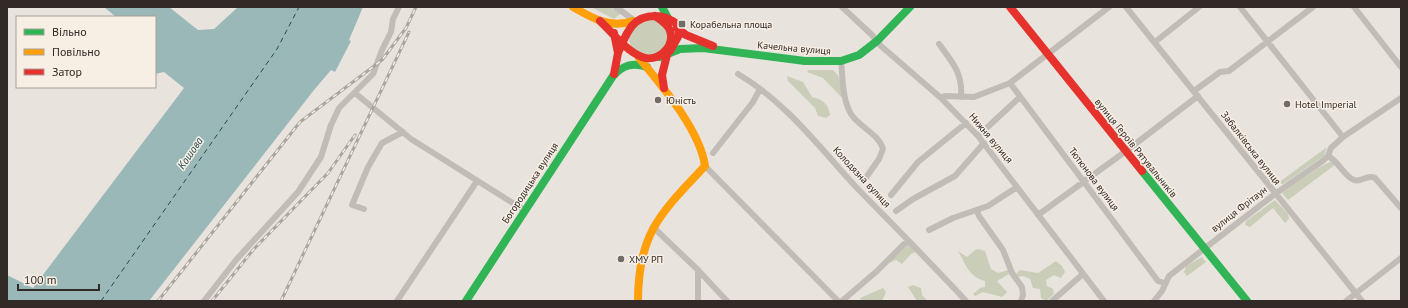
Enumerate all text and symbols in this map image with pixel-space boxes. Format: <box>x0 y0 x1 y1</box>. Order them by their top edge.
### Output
legend <box>16 16 156 88</box>
place label: Корабельна площа <box>690 18 772 31</box>
marker: Корабельна площа <box>677 19 687 29</box>
text: Вільно <box>52 24 87 39</box>
street label: Качельна вулиця <box>757 38 832 58</box>
text: Повільно <box>52 44 100 59</box>
text: Затор <box>52 64 82 79</box>
place label: Юність <box>666 94 696 107</box>
marker: Юність <box>653 95 663 105</box>
street label: вулиця Героїв Рятувальників <box>1092 96 1180 200</box>
place label: Hotel Imperial <box>1295 98 1357 111</box>
marker: Hotel Imperial <box>1282 99 1292 109</box>
street label: Забалківська вулиця <box>1218 109 1284 188</box>
street label: Нижня вулиця <box>966 110 1016 166</box>
water label: Кошова <box>174 134 206 172</box>
street label: Богородицька вулиця <box>499 140 561 226</box>
street label: Колодязна вулиця <box>830 144 894 210</box>
street label: Тютюнова вулиця <box>1066 145 1122 214</box>
street label: вулиця Фрітаун <box>1208 183 1270 235</box>
place label: ХМУ РП <box>629 253 663 266</box>
marker: ХМУ РП <box>616 254 626 264</box>
scale bar <box>18 266 99 292</box>
text: 100 m <box>24 272 57 287</box>

